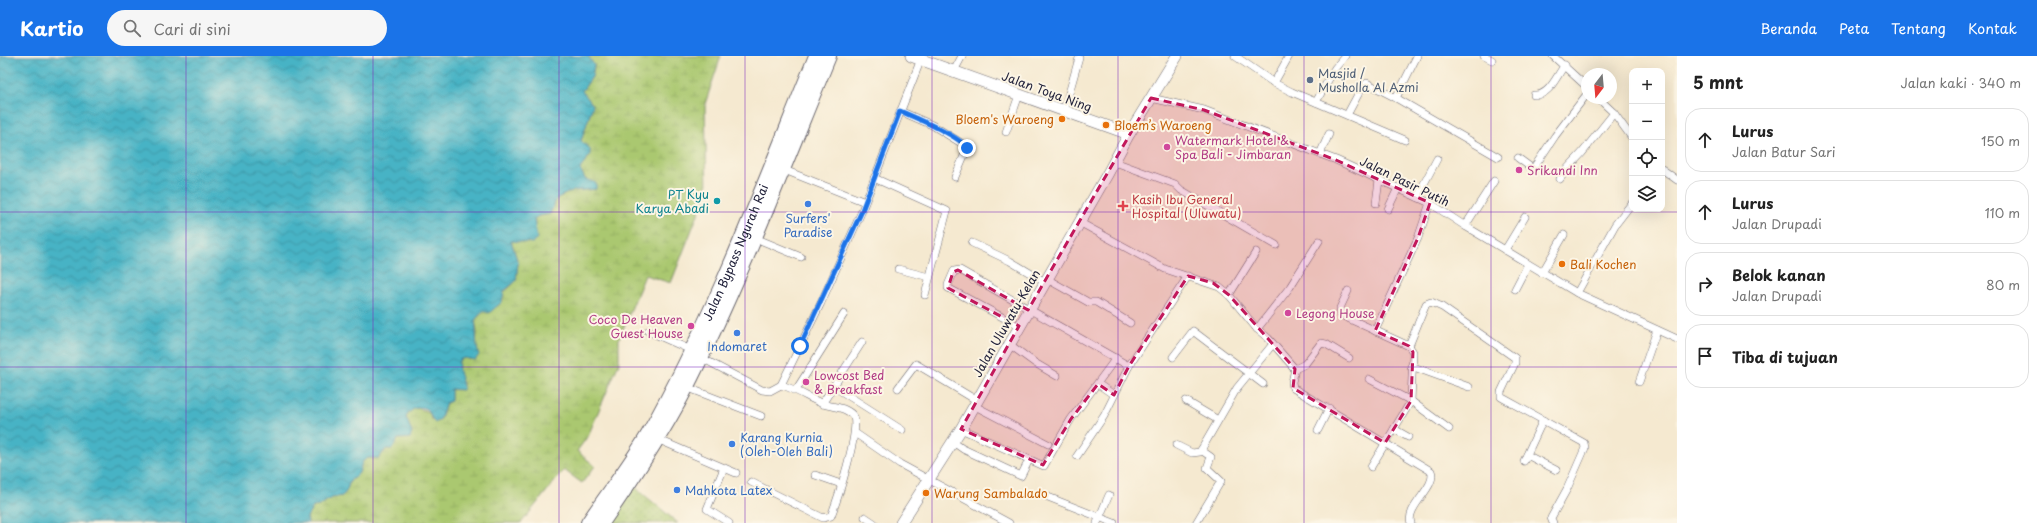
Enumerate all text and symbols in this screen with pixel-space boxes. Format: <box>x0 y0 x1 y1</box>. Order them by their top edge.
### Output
search box <box>107 10 387 46</box>
text: Kartio <box>20 14 83 42</box>
icon: search <box>121 17 143 39</box>
text: Cari di sini <box>153 17 231 40</box>
text: Beranda <box>1760 18 1817 39</box>
text: Peta <box>1839 18 1869 39</box>
text: Tentang <box>1891 18 1946 39</box>
text: Kontak <box>1968 18 2017 39</box>
place label: Masjid / Musholla Al Azmi <box>1318 64 1419 96</box>
street label: Jalan Toya Ning <box>999 66 1095 116</box>
north arrow <box>1581 68 1617 104</box>
map controls <box>1629 68 1665 212</box>
button: + <box>1629 68 1665 104</box>
text: 5 mnt <box>1693 69 1744 95</box>
text: Jalan kaki · 340 m <box>1900 73 2021 92</box>
marker: Masjid / Musholla Al Azmi <box>1305 75 1315 85</box>
button: − <box>1629 104 1665 140</box>
place label: Bloem's Waroeng <box>955 110 1054 128</box>
marker: Bloem's Waroeng <box>1057 114 1067 124</box>
place label: Bloem’s Waroeng <box>1114 116 1212 134</box>
text: Lurus <box>1732 119 1773 142</box>
marker: Bloem’s Waroeng <box>1101 120 1111 130</box>
icon: ahead <box>1694 129 1716 151</box>
place label: Watermark Hotel & Spa Bali - Jimbaran <box>1175 131 1291 163</box>
text: 150 m <box>1981 131 2020 150</box>
route end <box>958 139 976 157</box>
button: locate <box>1629 140 1665 176</box>
marker: Watermark Hotel & Spa Bali - Jimbaran <box>1162 142 1172 152</box>
text: Jalan Batur Sari <box>1732 142 1836 161</box>
street label: Jalan Pasir Putih <box>1357 151 1453 211</box>
place label: Srikandi Inn <box>1527 161 1598 179</box>
marker: Srikandi Inn <box>1514 165 1524 175</box>
button: layers <box>1629 176 1665 212</box>
street label: Jalan Bypass Ngurah Rai <box>698 181 772 324</box>
place label: PT Kyu Karya Abadi <box>636 185 709 217</box>
place label: Kasih Ibu General Hospital (Uluwatu) <box>1132 190 1241 222</box>
text: Lurus <box>1732 191 1773 214</box>
marker: PT Kyu Karya Abadi <box>712 196 722 206</box>
marker: Surfers' Paradise <box>803 199 813 209</box>
marker: Kasih Ibu General Hospital (Uluwatu) <box>1117 200 1129 212</box>
icon: ahead <box>1694 201 1716 223</box>
text: 110 m <box>1985 203 2020 222</box>
place label: Surfers' Paradise <box>784 209 832 241</box>
text: Jalan Drupadi <box>1732 214 1822 233</box>
place label: Bali Kochen <box>1570 255 1636 273</box>
marker: Bali Kochen <box>1557 259 1567 269</box>
text: Belok kanan <box>1732 263 1826 286</box>
street label: Jalan Uluwatu-Kelan <box>968 266 1044 380</box>
icon: right <box>1694 273 1716 295</box>
text: 80 m <box>1986 275 2020 294</box>
text: Jalan Drupadi <box>1732 286 1822 305</box>
place label: Legong House <box>1296 304 1375 322</box>
marker: Legong House <box>1283 308 1293 318</box>
place label: Coco De Heaven Guest House <box>589 310 683 342</box>
marker: Coco De Heaven Guest House <box>686 321 696 331</box>
marker: Indomaret <box>732 328 742 338</box>
place label: Indomaret <box>707 337 767 355</box>
route start <box>791 337 809 355</box>
icon: arrive <box>1694 345 1716 367</box>
text: Tiba di tujuan <box>1732 345 1838 368</box>
place label: Lowcost Bed & Breakfast <box>814 366 884 398</box>
marker: Lowcost Bed & Breakfast <box>801 377 811 387</box>
place label: Karang Kurnia (Oleh-Oleh Bali) <box>740 428 833 460</box>
marker: Karang Kurnia (Oleh-Oleh Bali) <box>727 439 737 449</box>
place label: Mahkota Latex <box>685 481 772 499</box>
place label: Warung Sambalado <box>934 484 1048 502</box>
marker: Mahkota Latex <box>672 485 682 495</box>
marker: Warung Sambalado <box>921 488 931 498</box>

